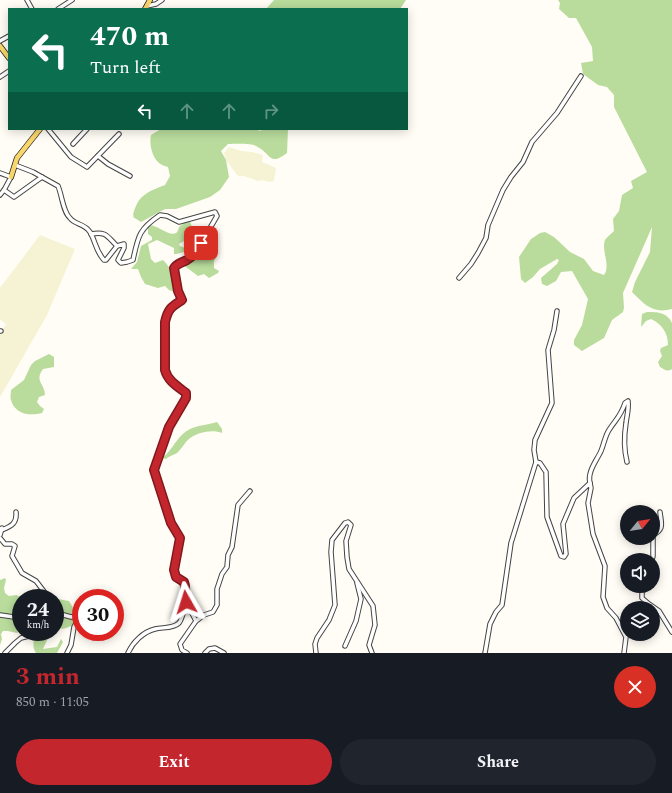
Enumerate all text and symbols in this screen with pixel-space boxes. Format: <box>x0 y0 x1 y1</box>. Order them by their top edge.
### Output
text: 470 m <box>90 15 169 58</box>
icon: left <box>24 24 76 76</box>
text: Turn left <box>90 54 161 81</box>
icon: left <box>134 100 156 122</box>
icon: ahead <box>176 100 198 122</box>
icon: ahead <box>218 100 240 122</box>
icon: right <box>260 100 282 122</box>
pin <box>184 226 218 260</box>
icon: arrive <box>190 232 212 254</box>
north arrow <box>620 505 660 545</box>
map controls <box>620 505 660 641</box>
button: sound <box>620 553 660 593</box>
position arrow <box>165 581 207 623</box>
speed limit sign: 30 <box>72 589 124 641</box>
text: 24 <box>27 595 49 625</box>
button: layers <box>620 601 660 641</box>
text: km/h <box>27 617 49 633</box>
text: 3 min <box>16 659 80 695</box>
button: close <box>614 666 656 708</box>
text: 850 m · 11:05 <box>16 692 89 712</box>
button: Exit <box>16 739 332 785</box>
button: Share <box>340 739 656 785</box>

